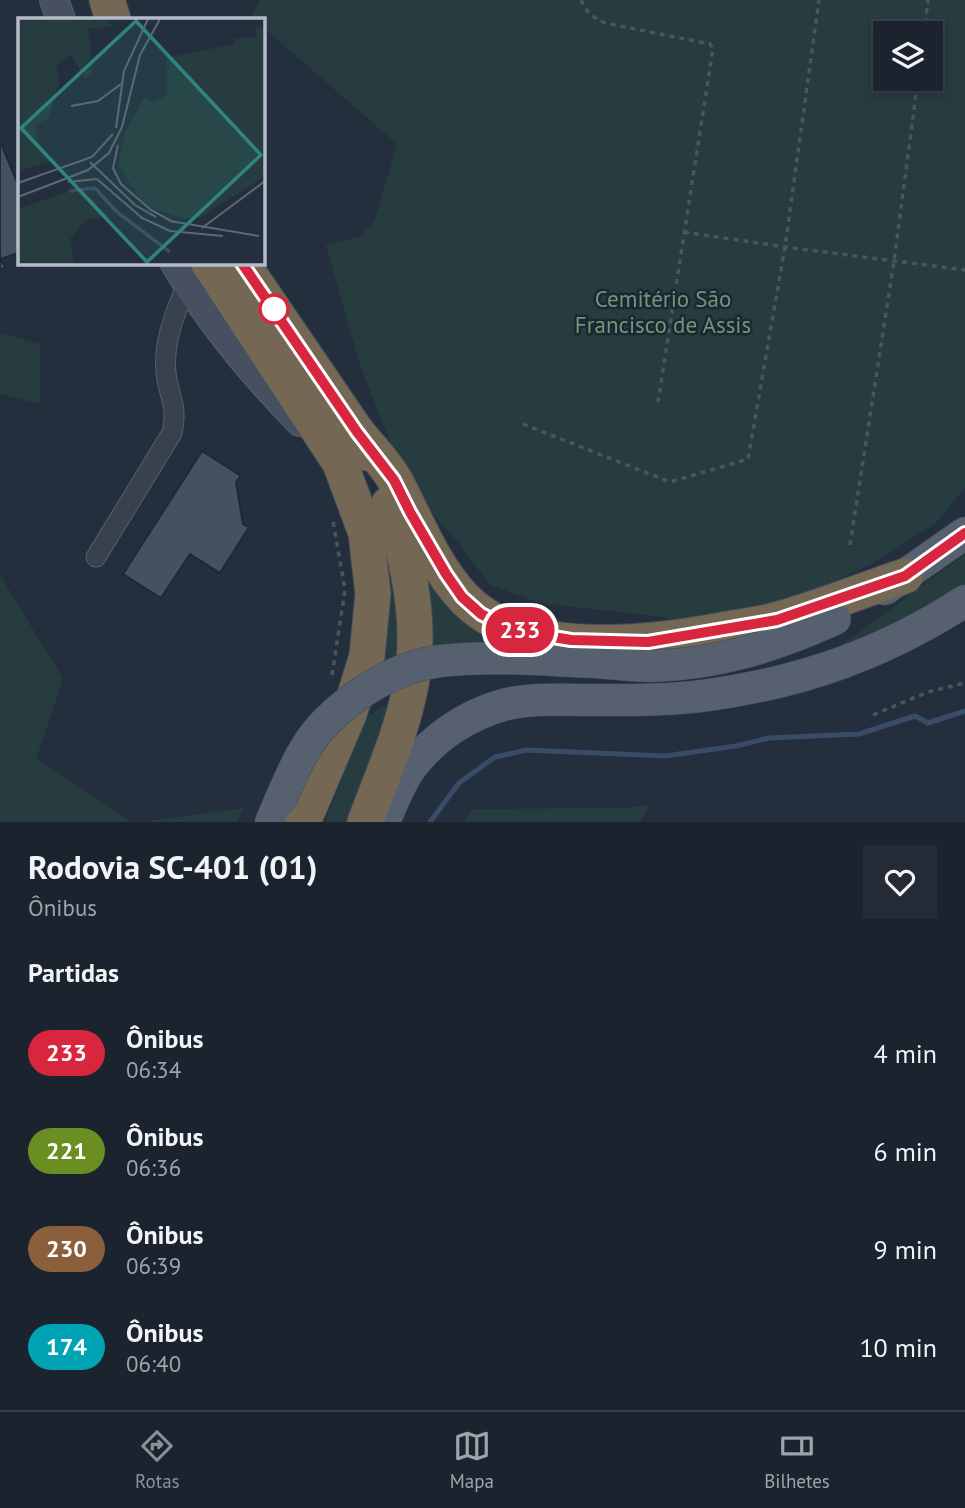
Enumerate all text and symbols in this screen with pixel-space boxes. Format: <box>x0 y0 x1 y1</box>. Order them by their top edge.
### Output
inset map <box>18 18 264 264</box>
map controls <box>873 21 943 91</box>
button: layers <box>873 21 943 91</box>
park label: Cemitério São Francisco de Assis <box>575 284 751 339</box>
unlabelled marker <box>259 294 289 324</box>
line badge: 233 <box>480 607 560 653</box>
text: 233 <box>500 614 540 645</box>
text: Rodovia SC-401 (01) <box>28 845 317 888</box>
button: heart <box>863 845 937 919</box>
text: Ônibus <box>28 893 97 922</box>
text: Partidas <box>28 956 119 989</box>
text: Ônibus <box>126 1022 203 1055</box>
text: 233 <box>46 1037 87 1068</box>
text: 4 min <box>874 1037 937 1070</box>
text: 06:34 <box>126 1055 181 1084</box>
text: Ônibus <box>126 1120 203 1153</box>
text: 221 <box>46 1135 87 1166</box>
text: 6 min <box>874 1135 937 1168</box>
text: 06:36 <box>126 1153 181 1182</box>
text: Ônibus <box>126 1218 203 1251</box>
text: 230 <box>46 1233 87 1264</box>
text: 9 min <box>874 1233 937 1266</box>
text: 06:39 <box>126 1251 181 1280</box>
text: Ônibus <box>126 1316 203 1349</box>
text: 174 <box>46 1331 87 1362</box>
text: 10 min <box>859 1331 937 1364</box>
text: 06:40 <box>126 1349 181 1378</box>
tab: Rotas <box>135 1427 180 1493</box>
tab: Mapa <box>450 1427 494 1493</box>
tab: Bilhetes <box>764 1427 830 1493</box>

